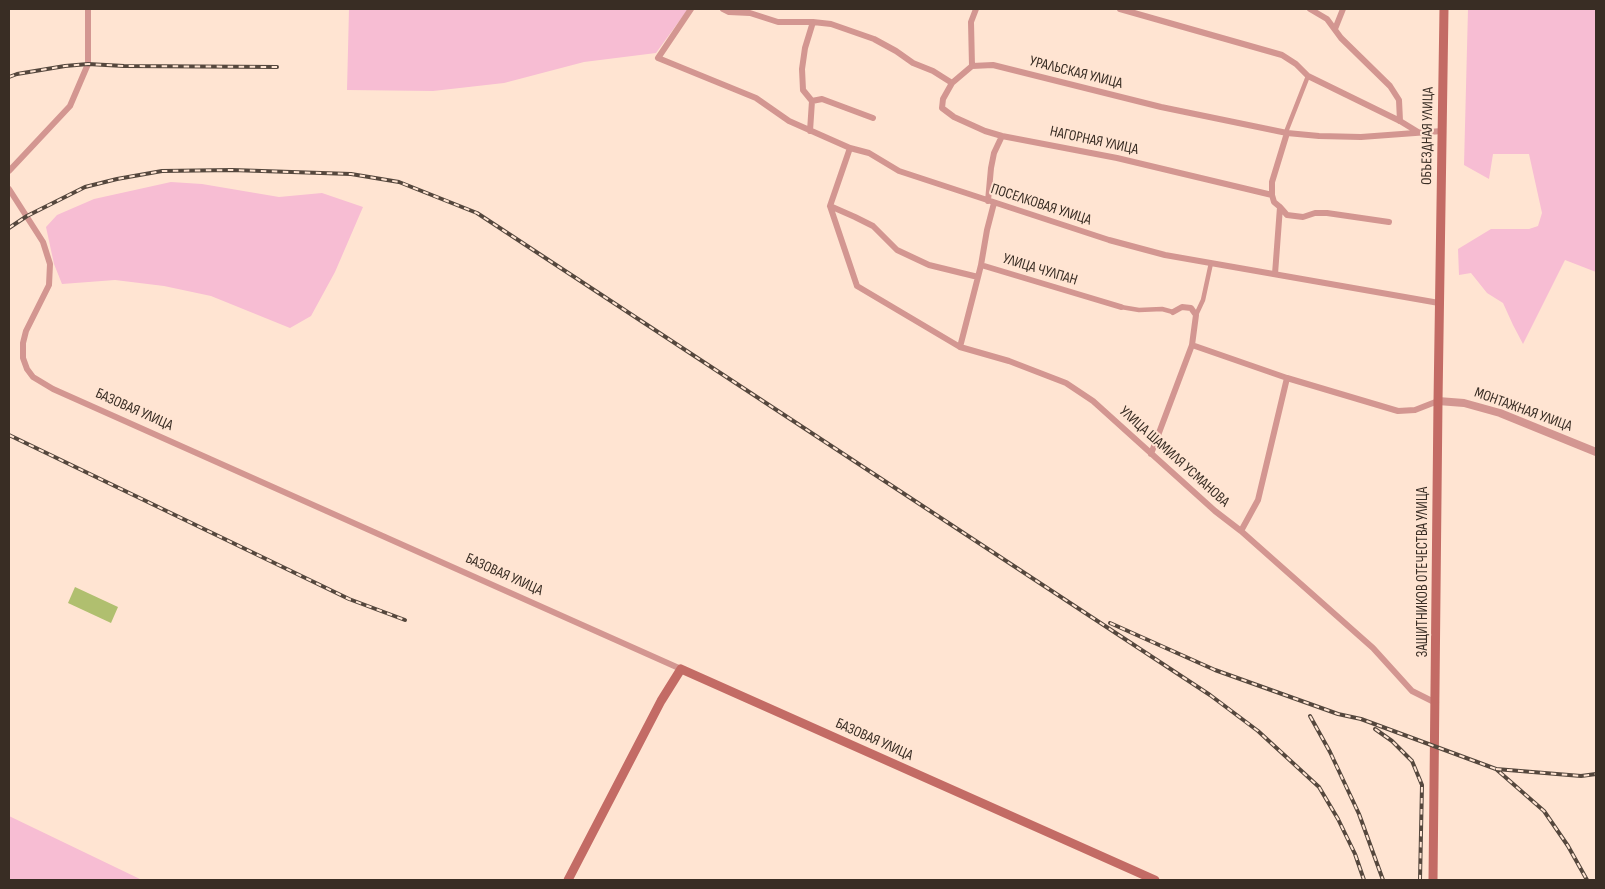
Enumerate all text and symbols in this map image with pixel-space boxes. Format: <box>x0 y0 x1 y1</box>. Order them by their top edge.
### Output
street label: УРАЛЬСКАЯ УЛИЦА <box>1028 53 1124 93</box>
street label: ОБЪЕЗДНАЯ УЛИЦА <box>1418 87 1438 185</box>
street label: НАГОРНАЯ УЛИЦА <box>1048 123 1140 159</box>
street label: ПОСЕЛКОВАЯ УЛИЦА <box>988 180 1094 230</box>
street label: УЛИЦА ЧУЛПАН <box>1001 250 1079 290</box>
street label: МОНТАЖНАЯ УЛИЦА <box>1472 384 1574 436</box>
street label: БАЗОВАЯ УЛИЦА <box>93 385 175 435</box>
street label: УЛИЦА ШАМИЛЯ УСМАНОВА <box>1115 403 1233 511</box>
street label: ЗАЩИТНИКОВ ОТЕЧЕСТВА УЛИЦА <box>1414 487 1432 657</box>
street label: БАЗОВАЯ УЛИЦА <box>463 550 545 600</box>
street label: БАЗОВАЯ УЛИЦА <box>833 715 915 765</box>

